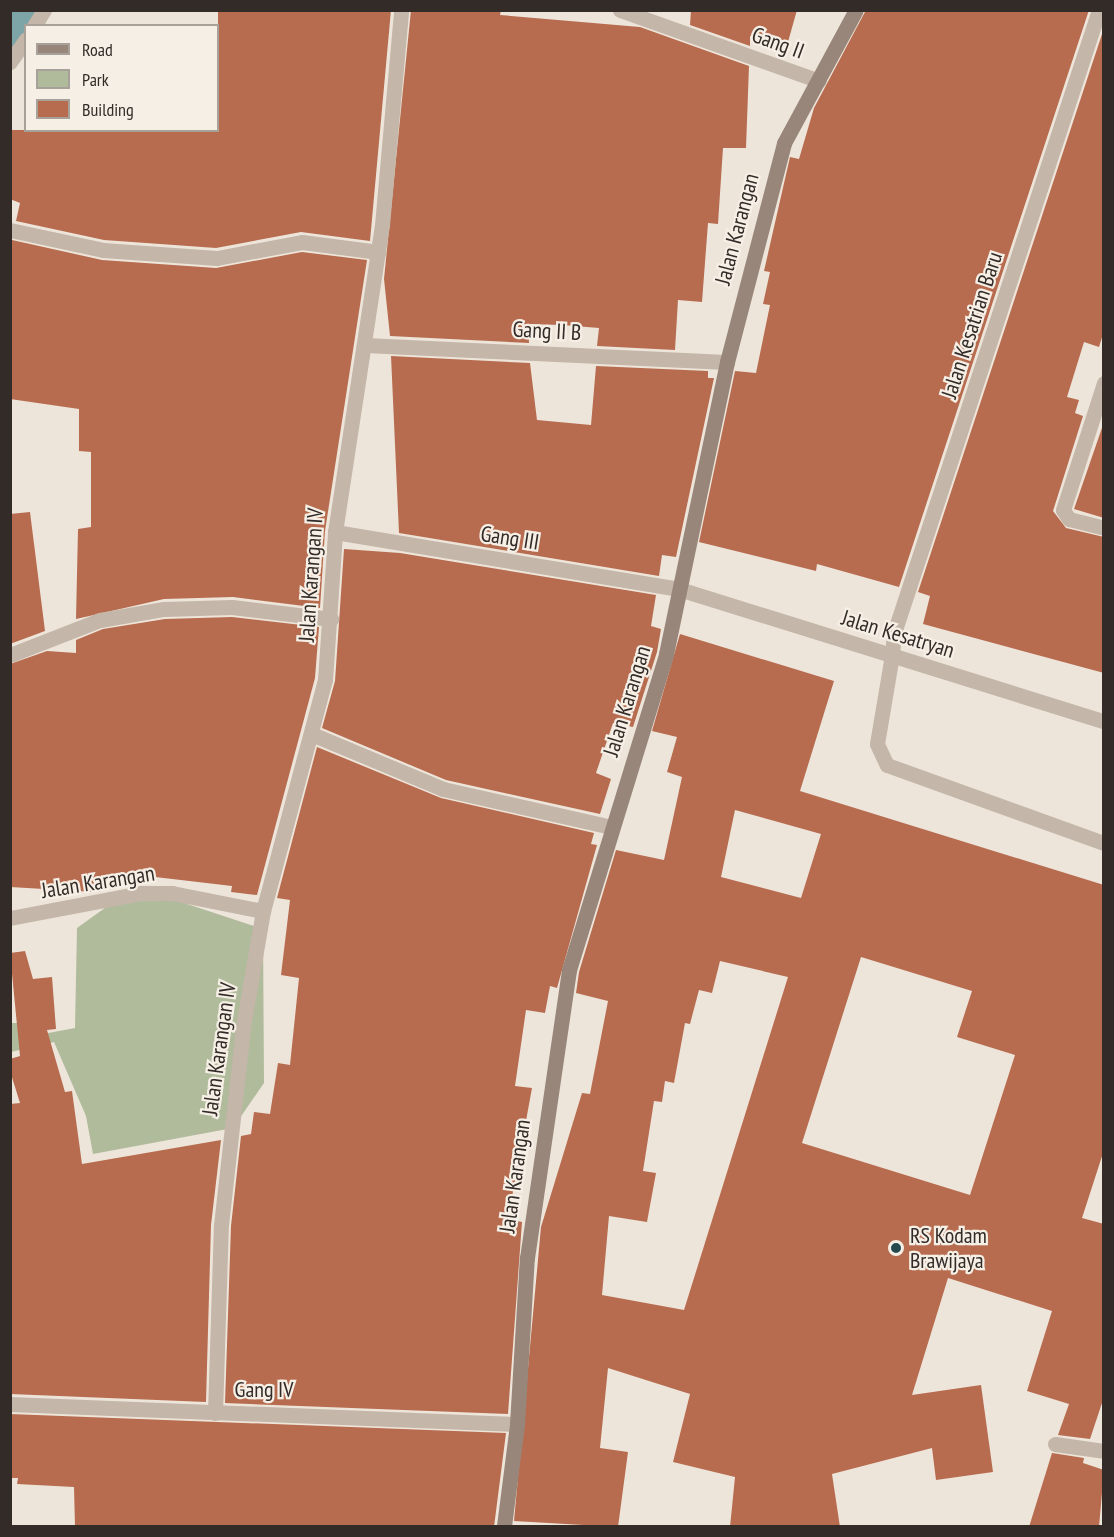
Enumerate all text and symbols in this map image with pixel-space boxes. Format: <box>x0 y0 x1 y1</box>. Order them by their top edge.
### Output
street label: Gang II <box>748 21 808 65</box>
legend <box>24 24 219 132</box>
text: Road <box>82 38 113 61</box>
text: Park <box>82 68 109 91</box>
text: Building <box>82 98 134 121</box>
street label: Jalan Karangan <box>709 171 765 287</box>
street label: Jalan Kesatrian Baru <box>936 248 1008 402</box>
street label: Gang II B <box>512 316 582 346</box>
street label: Jalan Karangan IV <box>293 507 329 643</box>
street label: Gang III <box>479 520 541 556</box>
street label: Jalan Kesatryan <box>838 604 958 664</box>
street label: Jalan Karangan <box>598 643 656 759</box>
street label: Jalan Karangan <box>40 860 156 904</box>
street label: Jalan Karangan IV <box>197 981 241 1117</box>
street label: Jalan Karangan <box>494 1118 536 1234</box>
place label: RS Kodam Brawijaya <box>910 1222 987 1274</box>
marker: RS Kodam Brawijaya <box>887 1239 905 1257</box>
street label: Gang IV <box>235 1377 293 1403</box>

